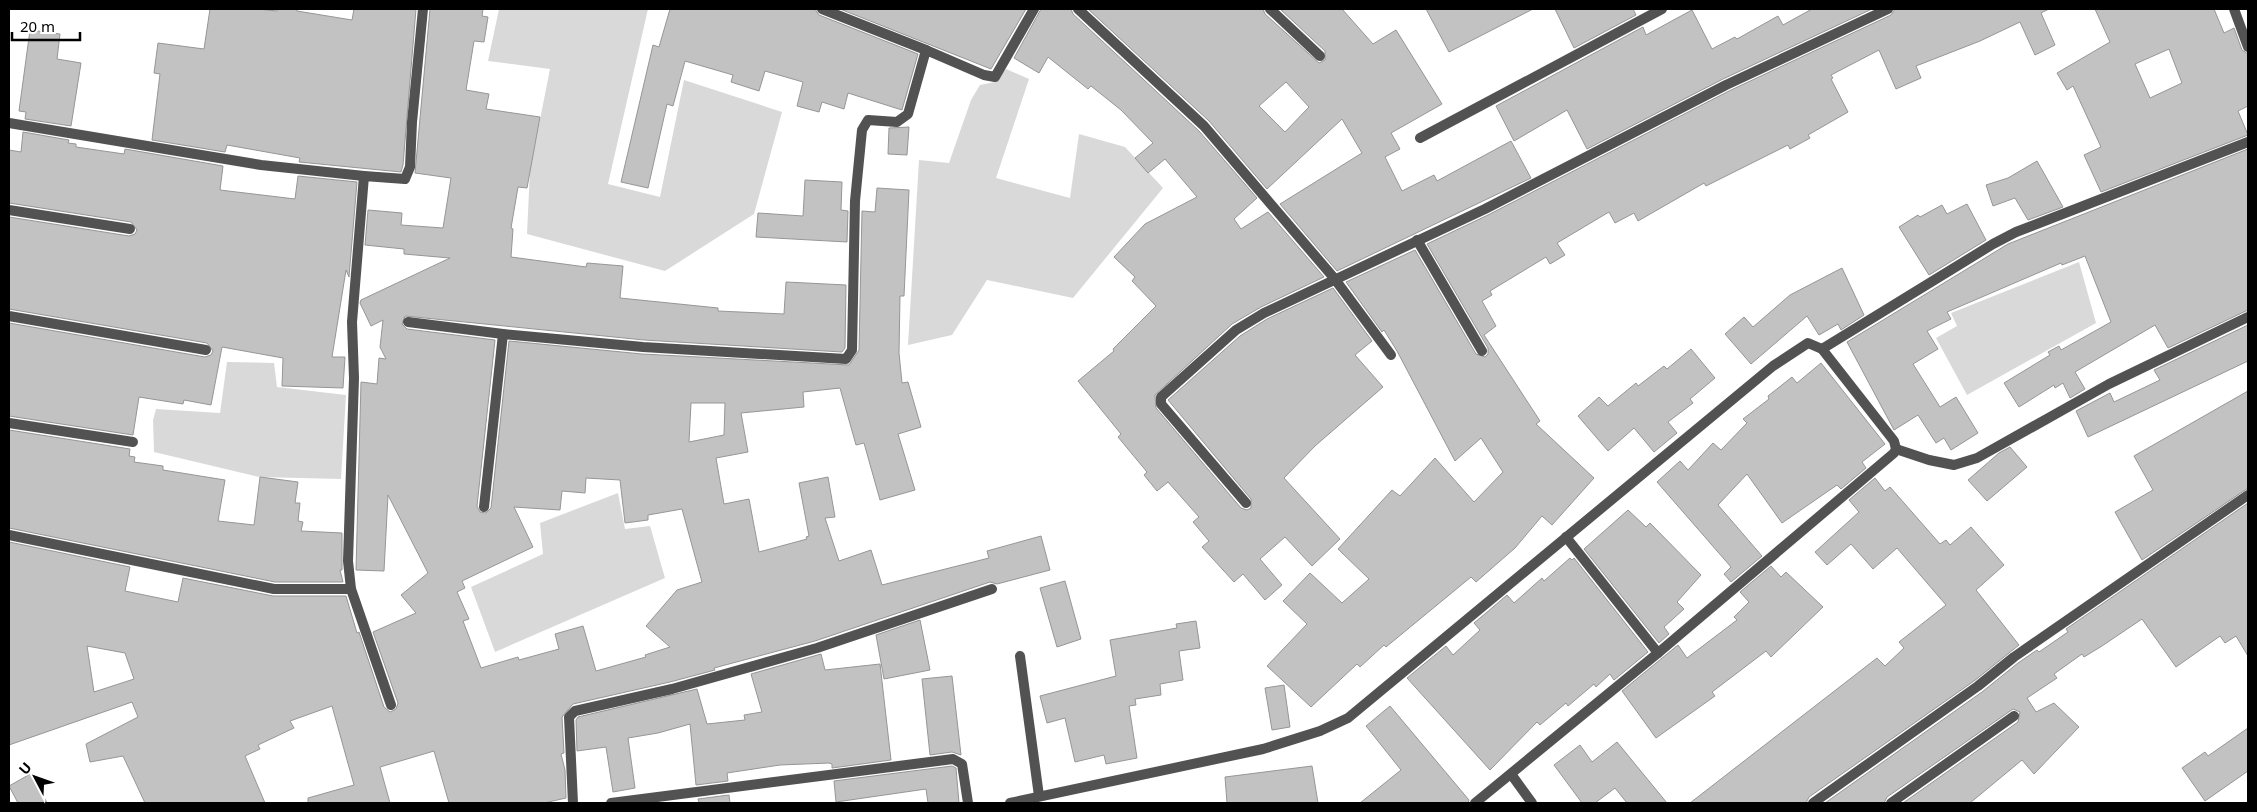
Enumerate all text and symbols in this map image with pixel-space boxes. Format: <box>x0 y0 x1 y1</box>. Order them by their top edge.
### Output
scale bar <box>12 10 80 42</box>
text: 20 m <box>20 16 55 36</box>
north arrow <box>10 752 60 802</box>
text: U <box>14 758 35 778</box>

